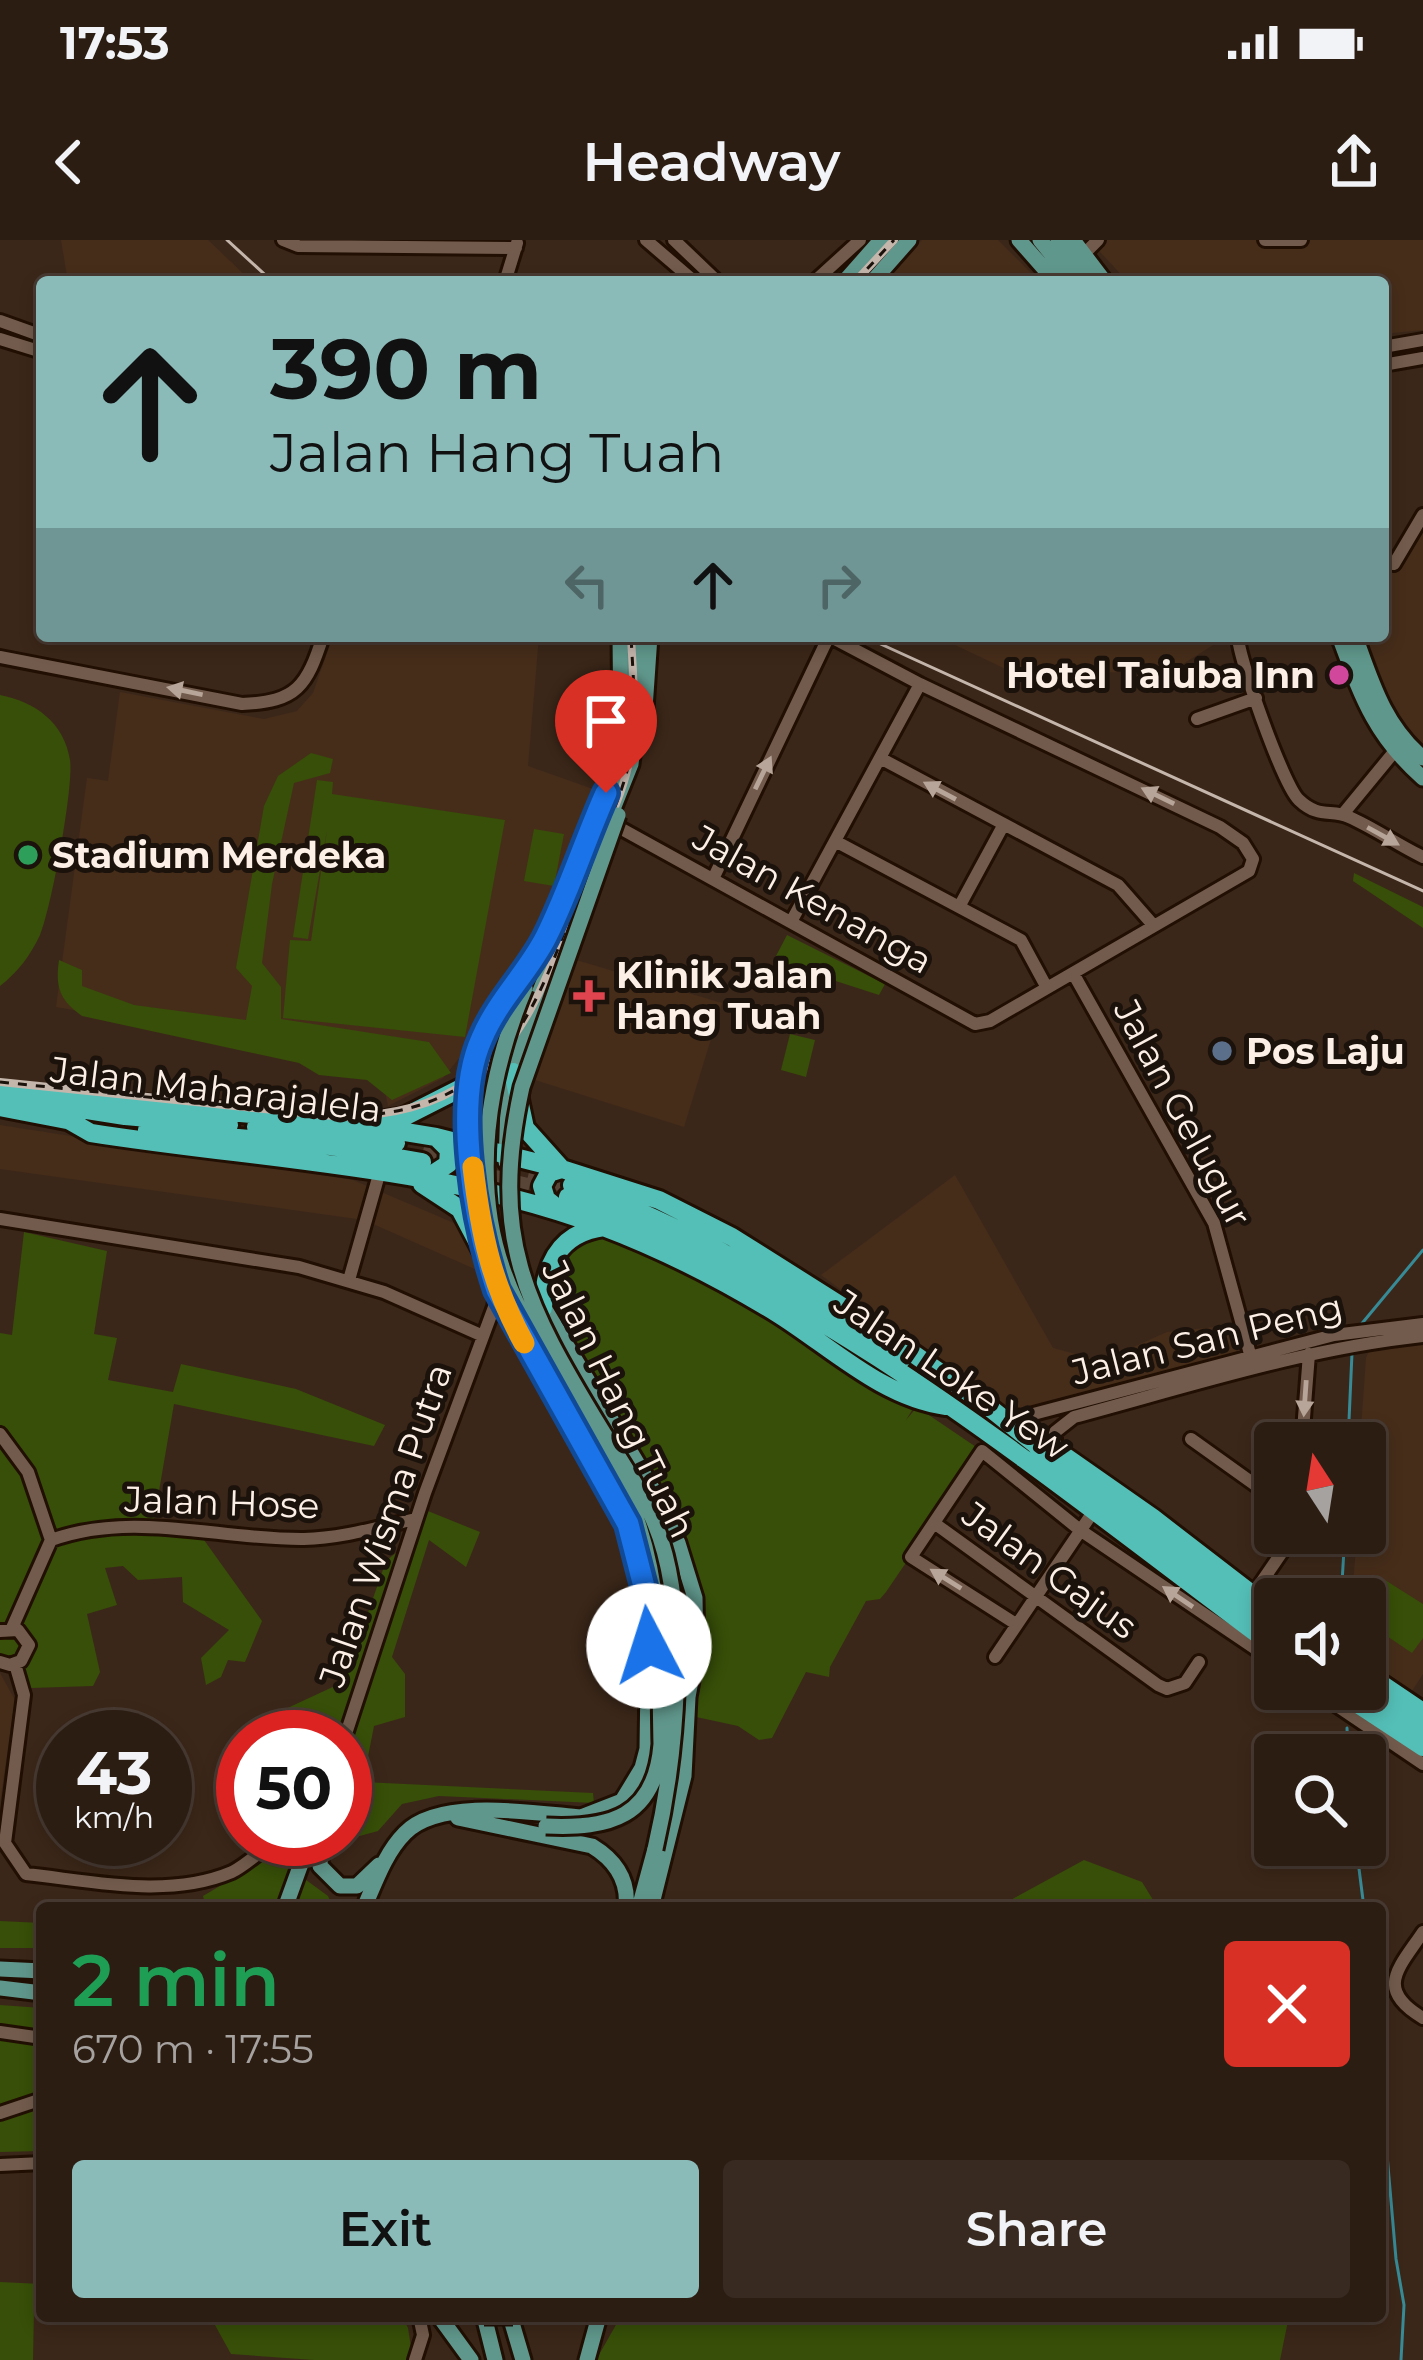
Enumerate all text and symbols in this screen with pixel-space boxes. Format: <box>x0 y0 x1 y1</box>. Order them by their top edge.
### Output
text: 17:53 <box>60 15 170 70</box>
icon: back <box>36 129 102 195</box>
text: Headway <box>582 129 841 195</box>
icon: share <box>1321 129 1387 195</box>
text: 390 m <box>270 318 542 420</box>
icon: ahead <box>72 324 228 480</box>
text: Jalan Hang Tuah <box>270 420 724 486</box>
icon: left <box>554 552 620 618</box>
icon: ahead <box>680 552 746 618</box>
icon: right <box>806 552 872 618</box>
place label: Hotel Taiuba Inn <box>1006 653 1315 697</box>
marker: Hotel Taiuba Inn <box>1326 662 1352 688</box>
pin <box>555 670 657 793</box>
one-way arrow <box>165 681 203 700</box>
icon: arrive <box>573 688 639 754</box>
one-way arrow <box>753 755 773 790</box>
one-way arrow <box>923 781 958 802</box>
one-way arrow <box>1141 787 1175 807</box>
street label: Jalan Kenanga <box>685 815 940 983</box>
one-way arrow <box>1365 825 1400 846</box>
place label: Stadium Merdeka <box>52 833 386 877</box>
marker: Stadium Merdeka <box>15 842 41 868</box>
place label: Klinik Jalan Hang Tuah <box>616 953 833 1038</box>
marker: Klinik Jalan Hang Tuah <box>573 980 605 1012</box>
street label: Jalan Gelugur <box>1104 991 1261 1234</box>
place label: Pos Laju <box>1246 1029 1405 1073</box>
marker: Pos Laju <box>1209 1038 1235 1064</box>
street label: Jalan Maharajalela <box>47 1047 384 1131</box>
street label: Jalan Hang Tuah <box>532 1252 705 1545</box>
street label: Jalan Loke Yew <box>826 1279 1078 1469</box>
street label: Jalan San Peng <box>1066 1284 1347 1394</box>
street label: Jalan Wisma Putra <box>309 1358 461 1693</box>
one-way arrow <box>1296 1380 1315 1418</box>
north arrow <box>1254 1422 1386 1554</box>
map controls <box>1254 1422 1386 1866</box>
street label: Jalan Hose <box>123 1477 320 1527</box>
street label: Jalan Gajus <box>953 1491 1146 1648</box>
one-way arrow <box>930 1569 962 1591</box>
button: sound <box>1254 1578 1386 1710</box>
position arrow <box>586 1583 712 1709</box>
one-way arrow <box>1162 1586 1194 1609</box>
speed limit sign: 50 <box>216 1710 372 1866</box>
button: search <box>1254 1734 1386 1866</box>
text: 43 <box>76 1736 152 1809</box>
text: km/h <box>74 1799 154 1836</box>
text: 2 min <box>72 1936 280 2024</box>
button: close <box>1224 1941 1350 2067</box>
text: 670 m · 17:55 <box>72 2025 314 2073</box>
button: Exit <box>72 2160 699 2298</box>
button: Share <box>723 2160 1350 2298</box>

